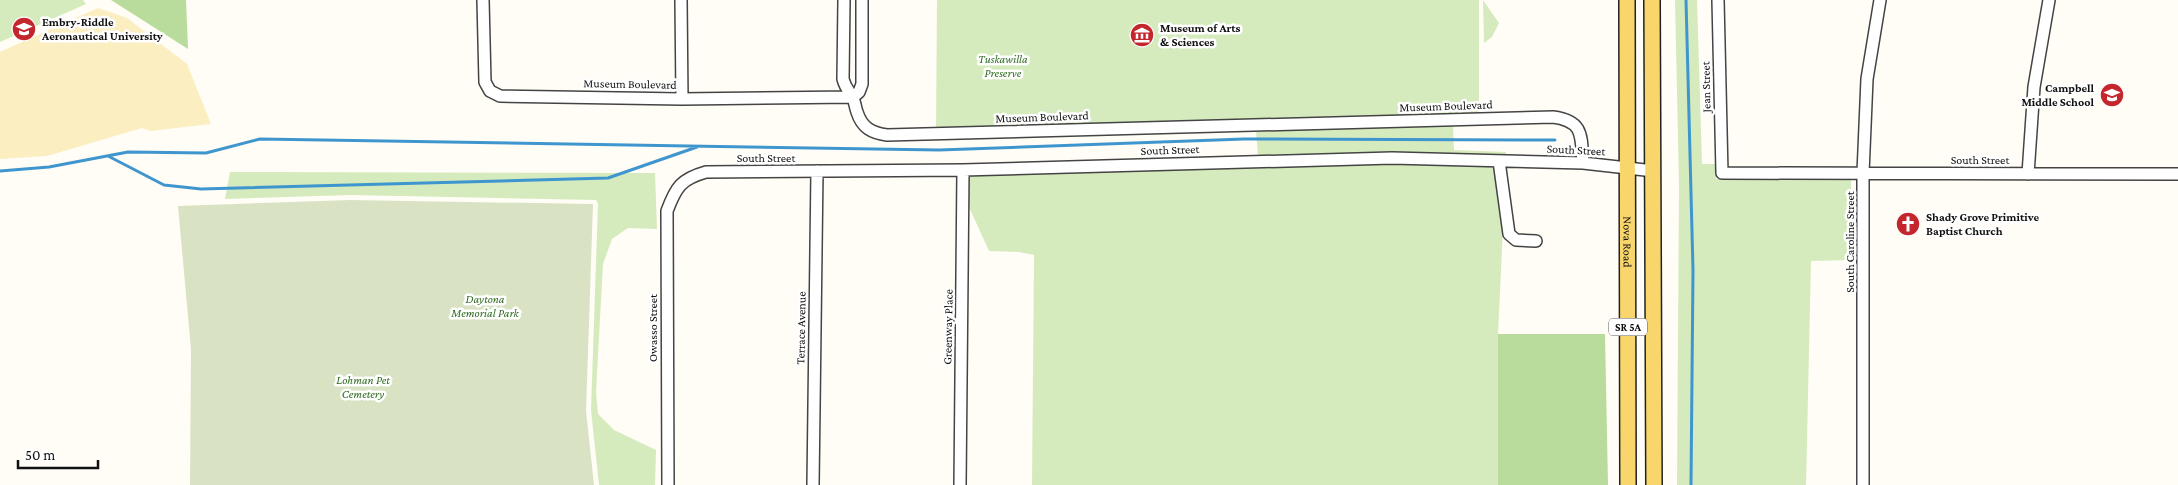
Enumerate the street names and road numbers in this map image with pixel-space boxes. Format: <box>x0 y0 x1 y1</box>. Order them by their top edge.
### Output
street label: Jean Street <box>1699 60 1713 114</box>
street label: Museum Boulevard <box>583 76 677 92</box>
street label: Museum Boulevard <box>1399 97 1493 115</box>
street label: Museum Boulevard <box>995 108 1089 126</box>
street label: South Street <box>1546 141 1607 159</box>
street label: South Street <box>1140 142 1201 158</box>
street label: South Street <box>737 151 796 165</box>
street label: South Street <box>1951 153 2010 167</box>
street label: South Caroline Street <box>1843 190 1857 293</box>
street label: Nova Road <box>1620 216 1635 268</box>
street label: Greenway Place <box>940 289 956 365</box>
street label: Terrace Avenue <box>793 291 809 365</box>
street label: Owasso Street <box>646 293 660 362</box>
road number: SR 5A <box>1609 318 1647 336</box>

